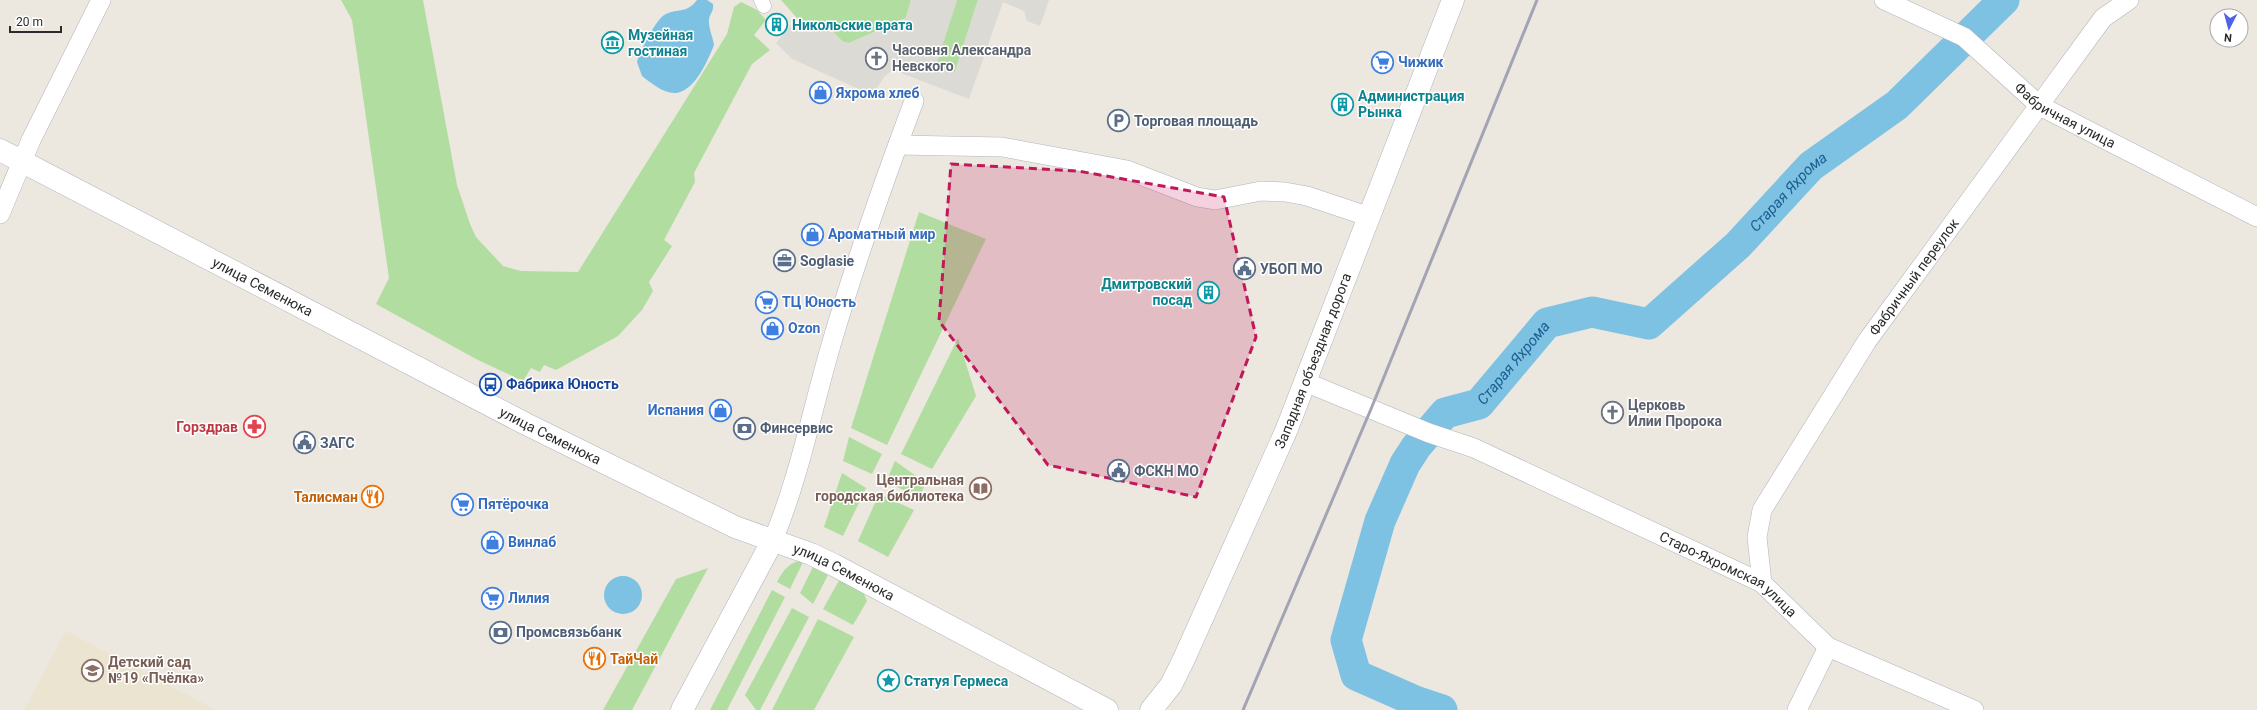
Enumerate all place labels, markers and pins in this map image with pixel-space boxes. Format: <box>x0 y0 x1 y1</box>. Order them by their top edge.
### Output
building icon: Никольские врата <box>763 12 789 38</box>
place label: Никольские врата <box>792 17 913 33</box>
place label: Музейная гостиная <box>628 27 693 59</box>
museum icon: Музейная гостиная <box>600 30 626 56</box>
place label: Часовня Александра Невского <box>892 42 1032 74</box>
church icon: Часовня Александра Невского <box>864 45 890 71</box>
supermarket icon: Чижик <box>1370 49 1396 75</box>
place label: Чижик <box>1398 54 1444 70</box>
shop icon: Яхрома хлеб <box>807 80 833 106</box>
place label: Яхрома хлеб <box>835 85 919 101</box>
place label: Администрация Рынка <box>1358 88 1465 120</box>
building icon: Администрация Рынка <box>1329 91 1355 117</box>
parking icon: Торговая площадь <box>1106 108 1132 134</box>
place label: Торговая площадь <box>1134 113 1258 129</box>
shop icon: Ароматный мир <box>800 221 826 247</box>
place label: Ароматный мир <box>828 226 936 242</box>
office icon: Soglasie <box>771 248 797 274</box>
place label: Soglasie <box>800 253 855 269</box>
public building icon: УБОП МО <box>1231 256 1257 282</box>
place label: УБОП МО <box>1260 261 1323 277</box>
place label: Дмитровский посад <box>1101 276 1192 308</box>
building icon: Дмитровский посад <box>1195 279 1221 305</box>
supermarket icon: ТЦ Юность <box>754 289 780 315</box>
place label: ТЦ Юность <box>782 294 856 310</box>
shop icon: Ozon <box>760 315 786 341</box>
place label: Ozon <box>788 320 821 336</box>
bus stop icon: Фабрика Юность <box>477 371 503 397</box>
place label: Фабрика Юность <box>506 376 619 392</box>
shop icon: Испания <box>707 397 733 423</box>
place label: Церковь Илии Пророка <box>1628 397 1723 429</box>
church icon: Церковь Илии Пророка <box>1600 400 1626 426</box>
place label: Испания <box>648 402 704 418</box>
pharmacy icon: Горздрав <box>241 414 267 440</box>
bank icon: Финсервис <box>731 415 757 441</box>
place label: Горздрав <box>176 419 238 435</box>
place label: Финсервис <box>760 420 833 436</box>
public building icon: ЗАГС <box>292 430 318 456</box>
place label: ЗАГС <box>320 435 355 451</box>
public building icon: ФСКН МО <box>1106 458 1132 484</box>
place label: ФСКН МО <box>1134 463 1199 479</box>
place label: Центральная городская библиотека <box>815 472 965 504</box>
library icon: Центральная городская библиотека <box>967 475 993 501</box>
restaurant icon: Талисман <box>360 484 386 510</box>
place label: Талисман <box>294 489 358 505</box>
supermarket icon: Пятёрочка <box>450 491 476 517</box>
place label: Пятёрочка <box>478 496 549 512</box>
shop icon: Винлаб <box>479 529 505 555</box>
place label: Винлаб <box>508 534 556 550</box>
supermarket icon: Лилия <box>479 585 505 611</box>
place label: Лилия <box>508 590 550 606</box>
bank icon: Промсвязьбанк <box>488 619 514 645</box>
place label: Промсвязьбанк <box>516 624 622 640</box>
restaurant icon: ТайЧай <box>582 646 608 672</box>
place label: ТайЧай <box>610 651 658 667</box>
place label: Детский сад №19 «Пчёлка» <box>108 654 204 686</box>
school or university icon: Детский сад №19 «Пчёлка» <box>80 657 106 683</box>
place icon: Статуя Гермеса <box>875 668 901 694</box>
place label: Статуя Гермеса <box>904 673 1009 689</box>

